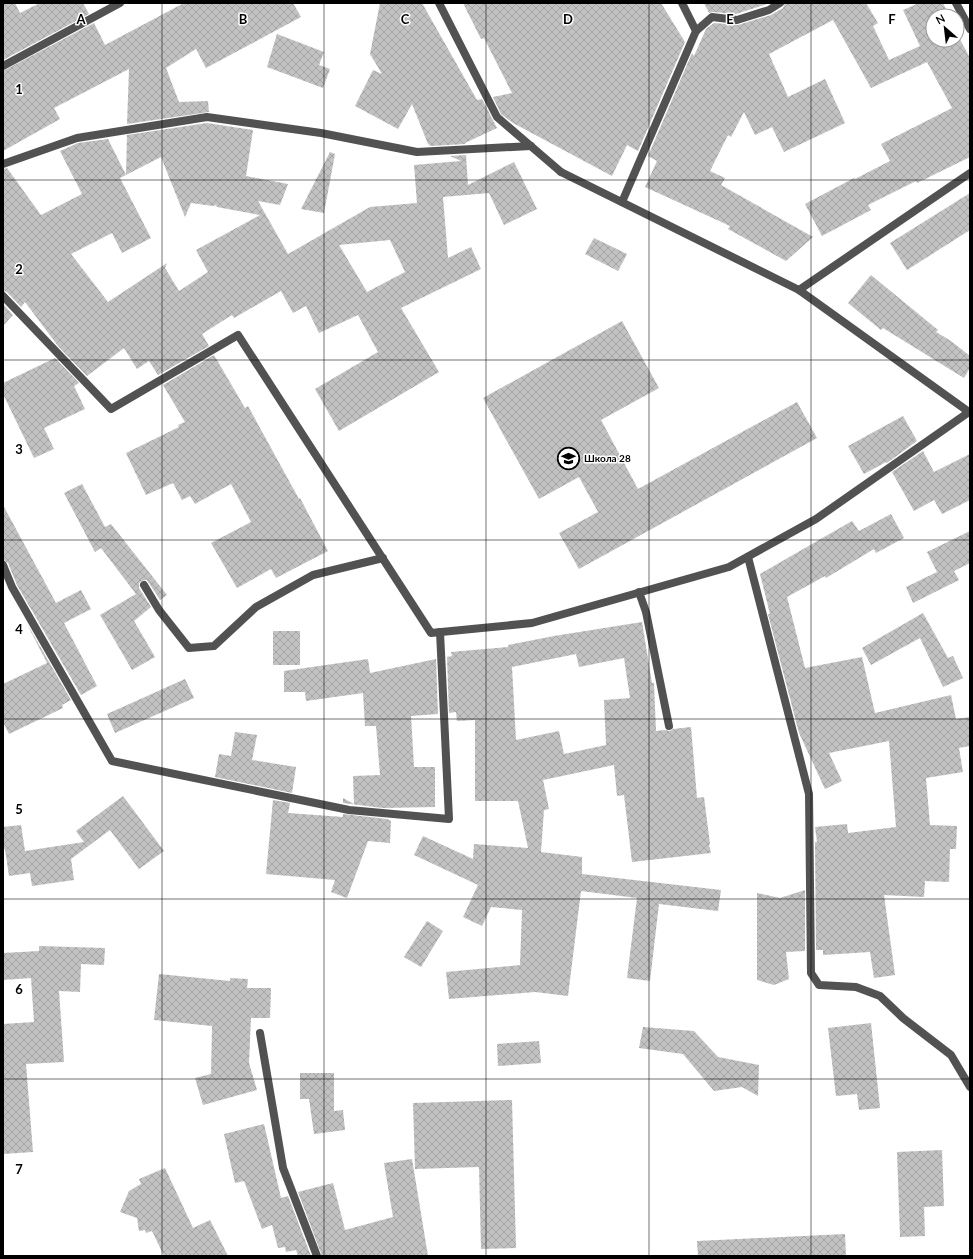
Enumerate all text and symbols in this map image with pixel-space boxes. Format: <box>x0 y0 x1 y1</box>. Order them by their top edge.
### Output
north arrow <box>925 8 965 48</box>
text: A <box>75 11 86 27</box>
text: B <box>239 11 248 27</box>
text: C <box>401 11 410 27</box>
text: D <box>563 11 573 27</box>
text: E <box>726 11 734 27</box>
text: F <box>888 11 896 27</box>
text: N <box>933 11 947 26</box>
text: 1 <box>15 81 23 97</box>
text: 2 <box>15 261 23 277</box>
text: 3 <box>15 441 23 457</box>
school or university icon: Школа 28 <box>556 445 582 471</box>
place label: Школа 28 <box>584 452 631 464</box>
text: 4 <box>15 621 23 637</box>
text: 5 <box>15 801 23 817</box>
text: 6 <box>15 981 23 997</box>
text: 7 <box>15 1161 23 1177</box>

